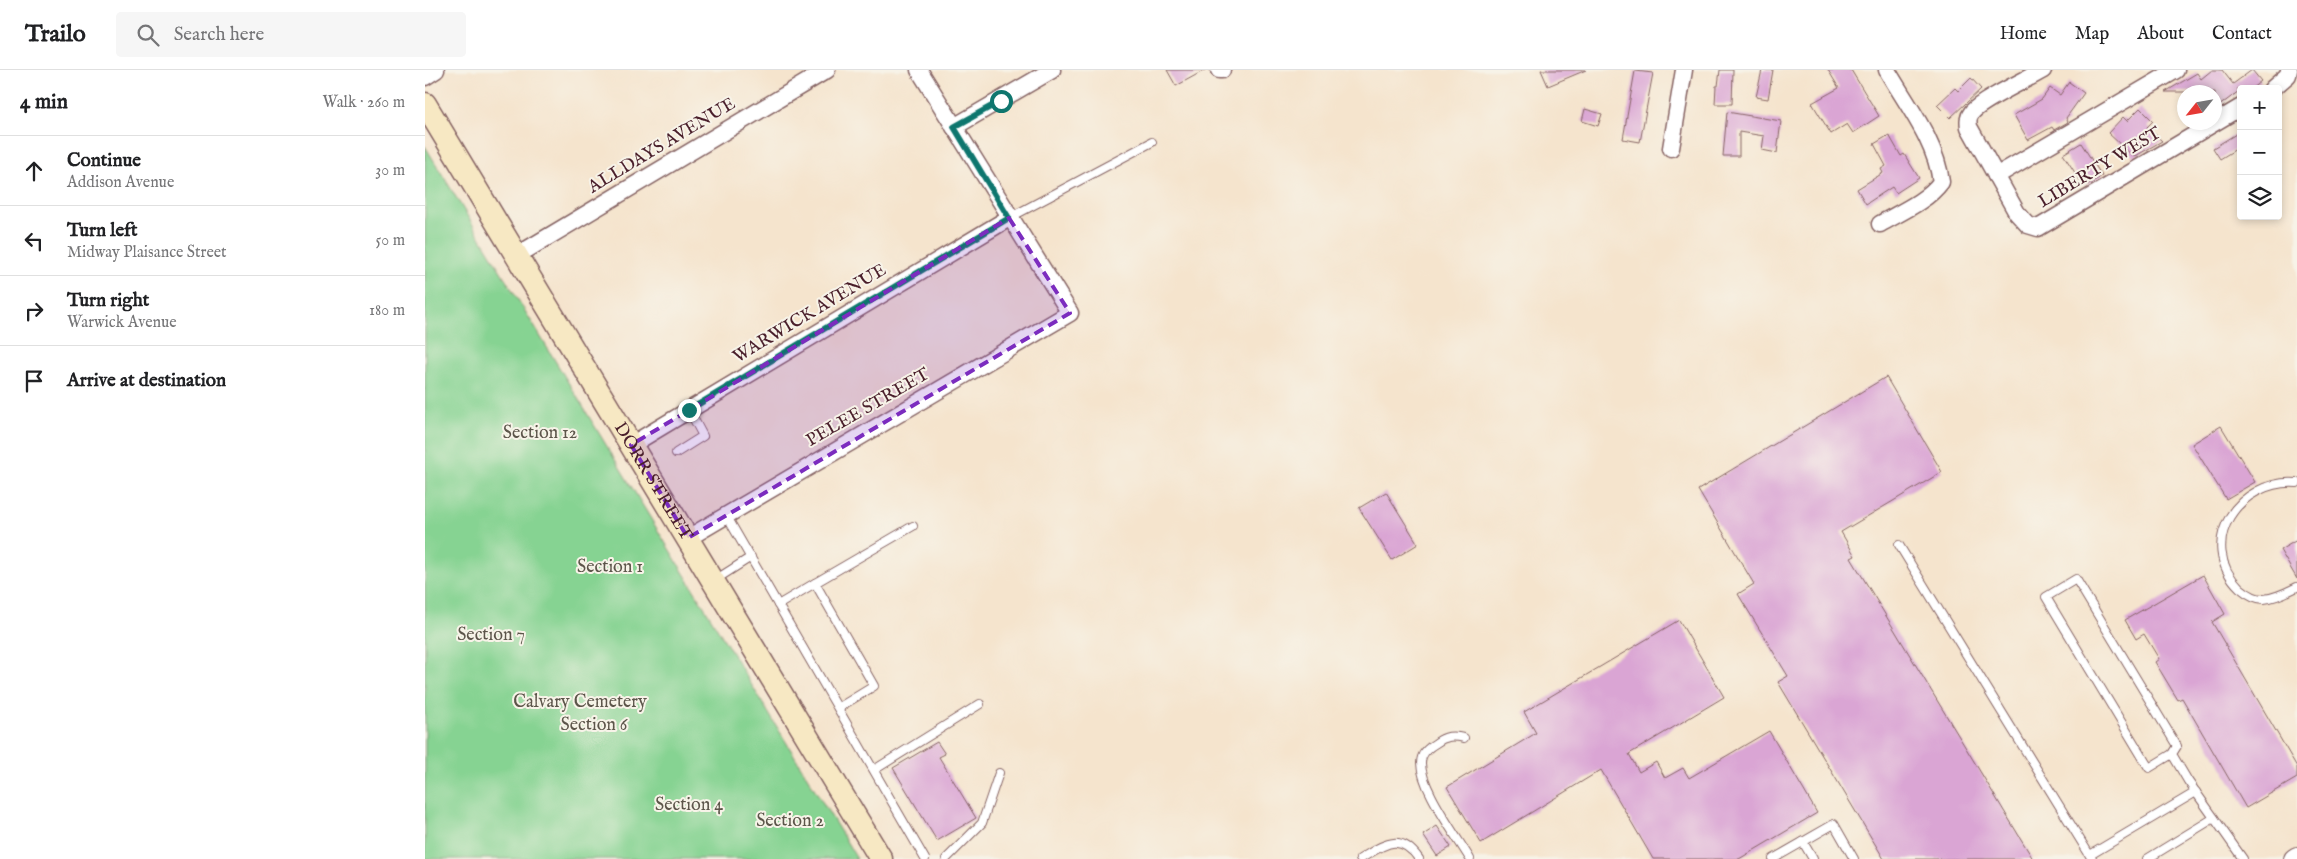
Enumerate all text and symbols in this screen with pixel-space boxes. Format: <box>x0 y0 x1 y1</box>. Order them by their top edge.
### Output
search box <box>116 12 466 57</box>
text: Trailo <box>25 19 86 50</box>
icon: search <box>134 21 162 49</box>
text: Search here <box>174 23 264 47</box>
text: Home <box>2000 23 2047 46</box>
text: Map <box>2075 23 2109 46</box>
text: About <box>2137 23 2184 46</box>
text: Contact <box>2212 23 2272 46</box>
north arrow <box>2177 85 2222 130</box>
map controls <box>2237 85 2282 220</box>
button: + <box>2237 85 2282 130</box>
text: 4 min <box>20 89 68 116</box>
route start <box>990 90 1013 113</box>
text: Walk · 260 m <box>322 93 405 113</box>
street label: ALLDAYS AVENUE <box>583 93 740 200</box>
street label: LIBERTY WEST <box>2034 122 2166 214</box>
button: − <box>2237 130 2282 175</box>
text: Continue <box>67 149 141 173</box>
icon: ahead <box>20 157 48 185</box>
text: 30 m <box>375 161 405 181</box>
text: Addison Avenue <box>67 173 174 193</box>
button: layers <box>2237 175 2282 220</box>
text: Turn left <box>67 219 138 243</box>
icon: left <box>20 227 48 255</box>
text: 50 m <box>376 231 405 251</box>
text: Midway Plaisance Street <box>67 243 227 263</box>
street label: WARWICK AVENUE <box>729 259 891 369</box>
text: Turn right <box>67 289 149 313</box>
icon: right <box>20 297 48 325</box>
text: 180 m <box>369 301 405 321</box>
text: Warwick Avenue <box>67 313 177 333</box>
street label: PELEE STREET <box>802 363 934 453</box>
icon: arrive <box>20 367 48 395</box>
text: Arrive at destination <box>67 369 226 393</box>
route end <box>678 399 701 422</box>
street label: DORR STREET <box>608 418 698 545</box>
park label: Section 12 <box>503 422 577 445</box>
park label: Section 1 <box>577 556 643 579</box>
park label: Section 7 <box>457 624 525 647</box>
park label: Calvary Cemetery <box>513 691 647 714</box>
park label: Section 6 <box>561 714 628 737</box>
park label: Section 4 <box>655 794 723 817</box>
park label: Section 2 <box>756 810 824 833</box>

